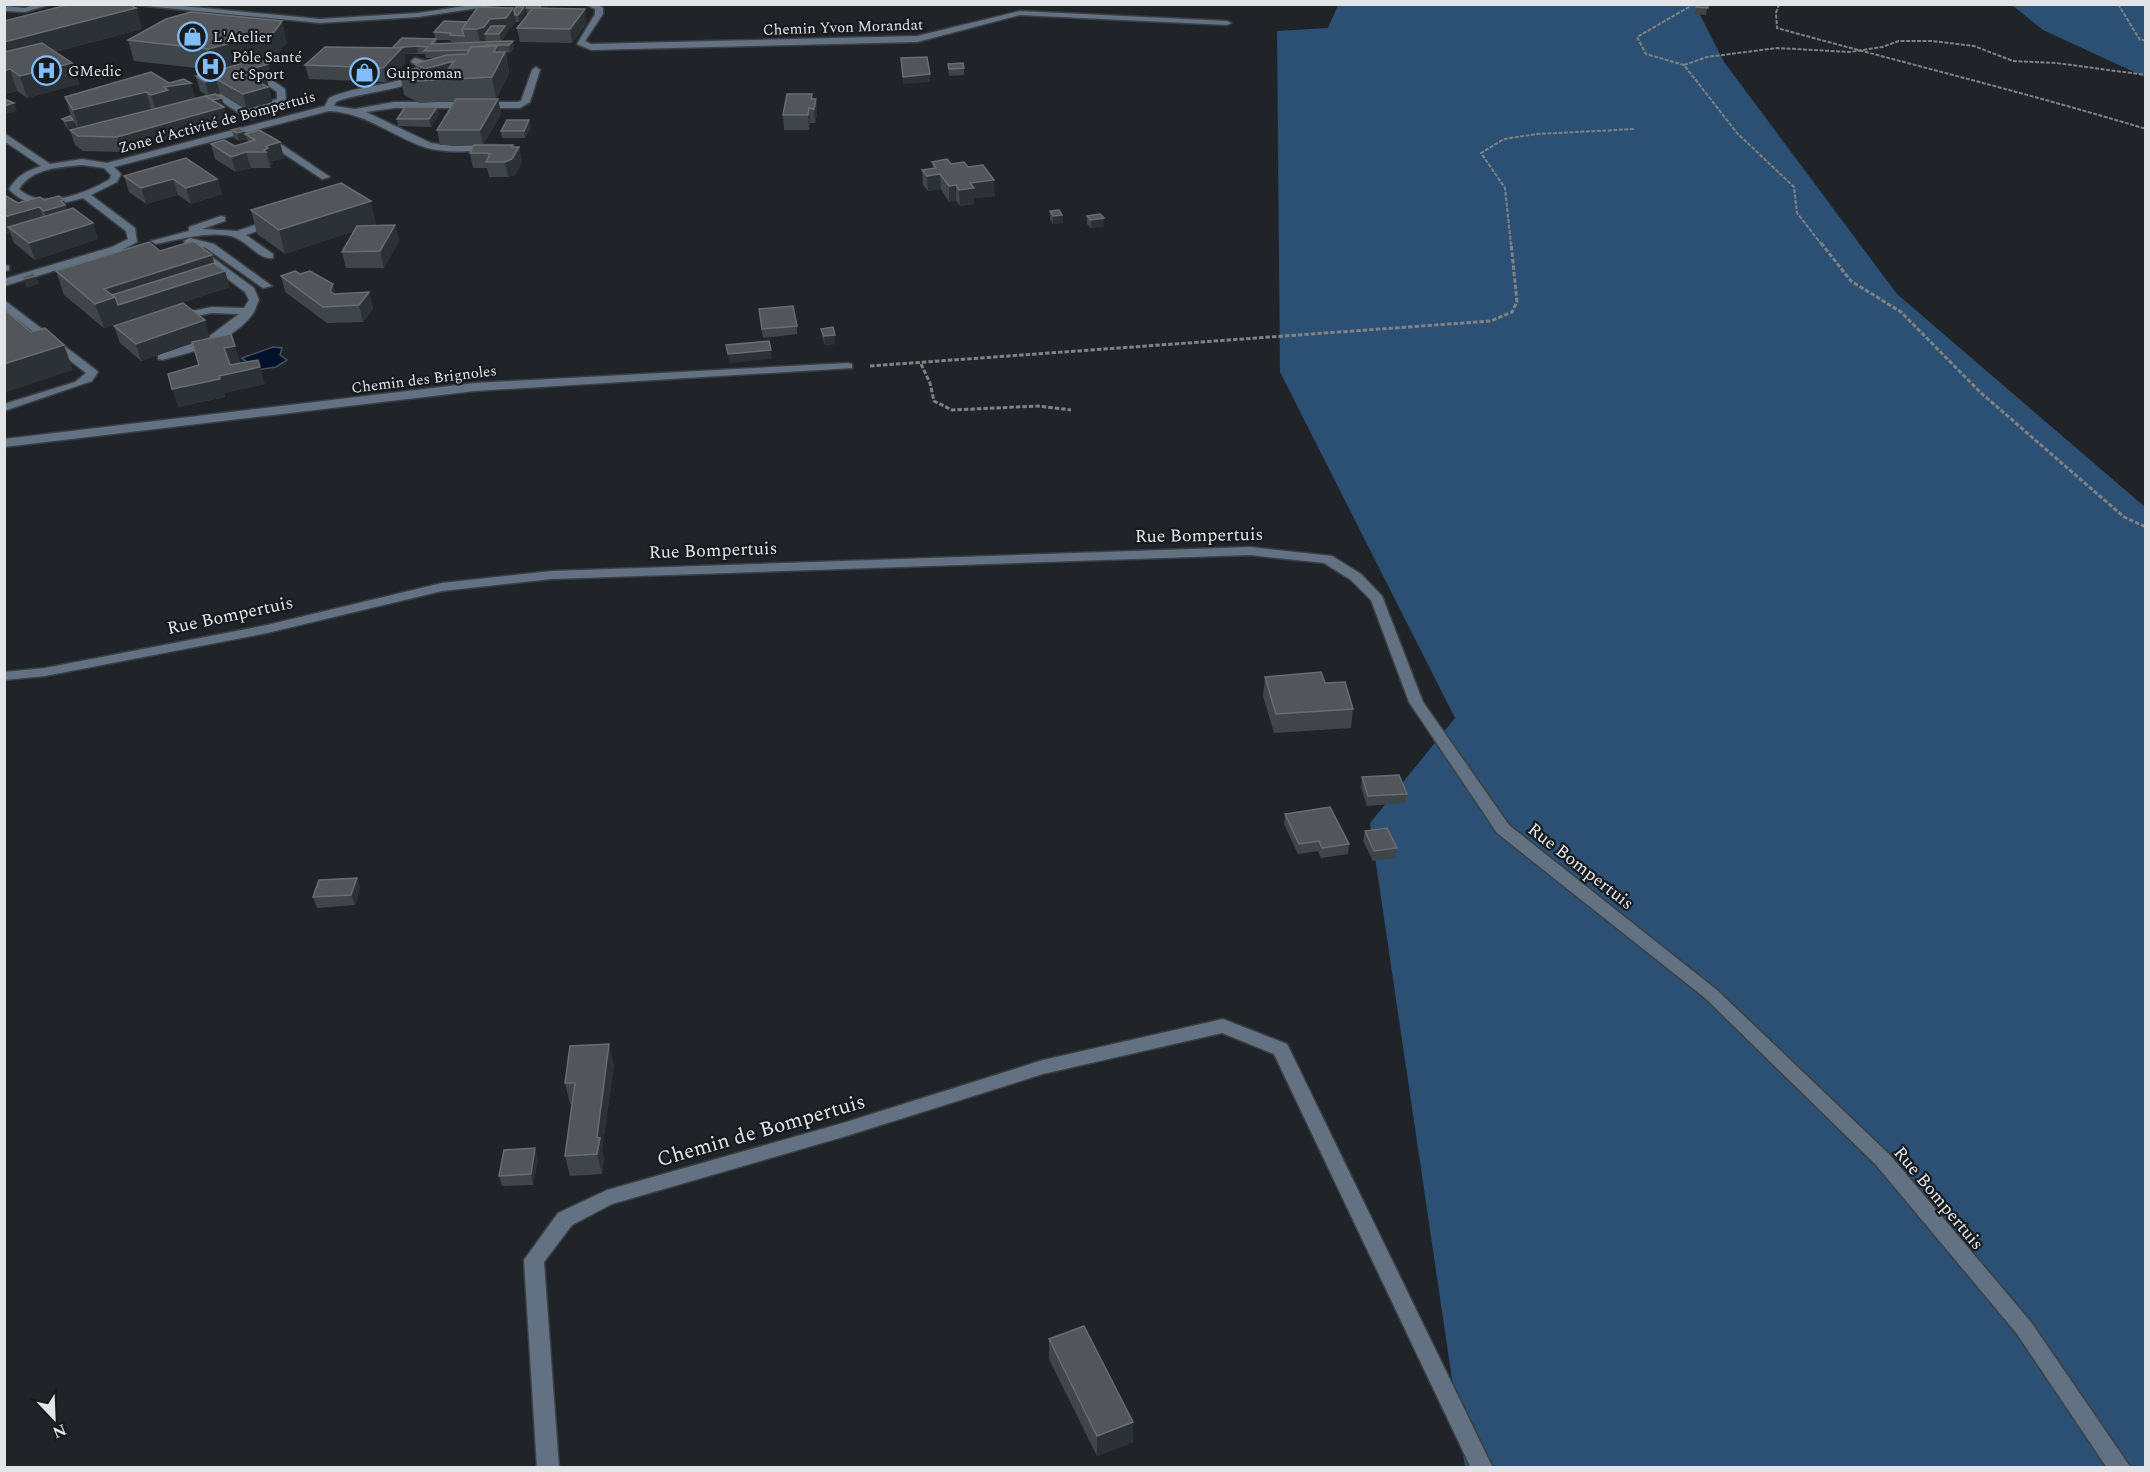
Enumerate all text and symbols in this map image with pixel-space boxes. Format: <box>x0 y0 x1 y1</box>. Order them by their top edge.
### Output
street label: Chemin Yvon Morandat <box>762 13 924 42</box>
shop icon: L'Atelier <box>176 21 208 53</box>
place label: L'Atelier <box>213 26 272 49</box>
place label: Pôle Santé et Sport <box>232 46 302 86</box>
hospital icon: Pôle Santé et Sport <box>195 50 227 82</box>
hospital icon: GMedic <box>31 55 63 87</box>
shop icon: Guiproman <box>349 57 381 89</box>
place label: GMedic <box>68 60 121 83</box>
place label: Guiproman <box>386 62 462 85</box>
street label: Zone d'Activité de Bompertuis <box>116 85 318 160</box>
street label: Chemin des Brignoles <box>350 359 498 400</box>
street label: Rue Bompertuis <box>1135 521 1263 550</box>
street label: Rue Bompertuis <box>648 535 778 566</box>
street label: Rue Bompertuis <box>164 589 296 642</box>
street label: Rue Bompertuis <box>1522 816 1640 917</box>
street label: Chemin de Bompertuis <box>653 1086 869 1176</box>
street label: Rue Bompertuis <box>1887 1140 1990 1256</box>
north arrow <box>24 1388 84 1448</box>
text: N <box>49 1417 70 1444</box>

